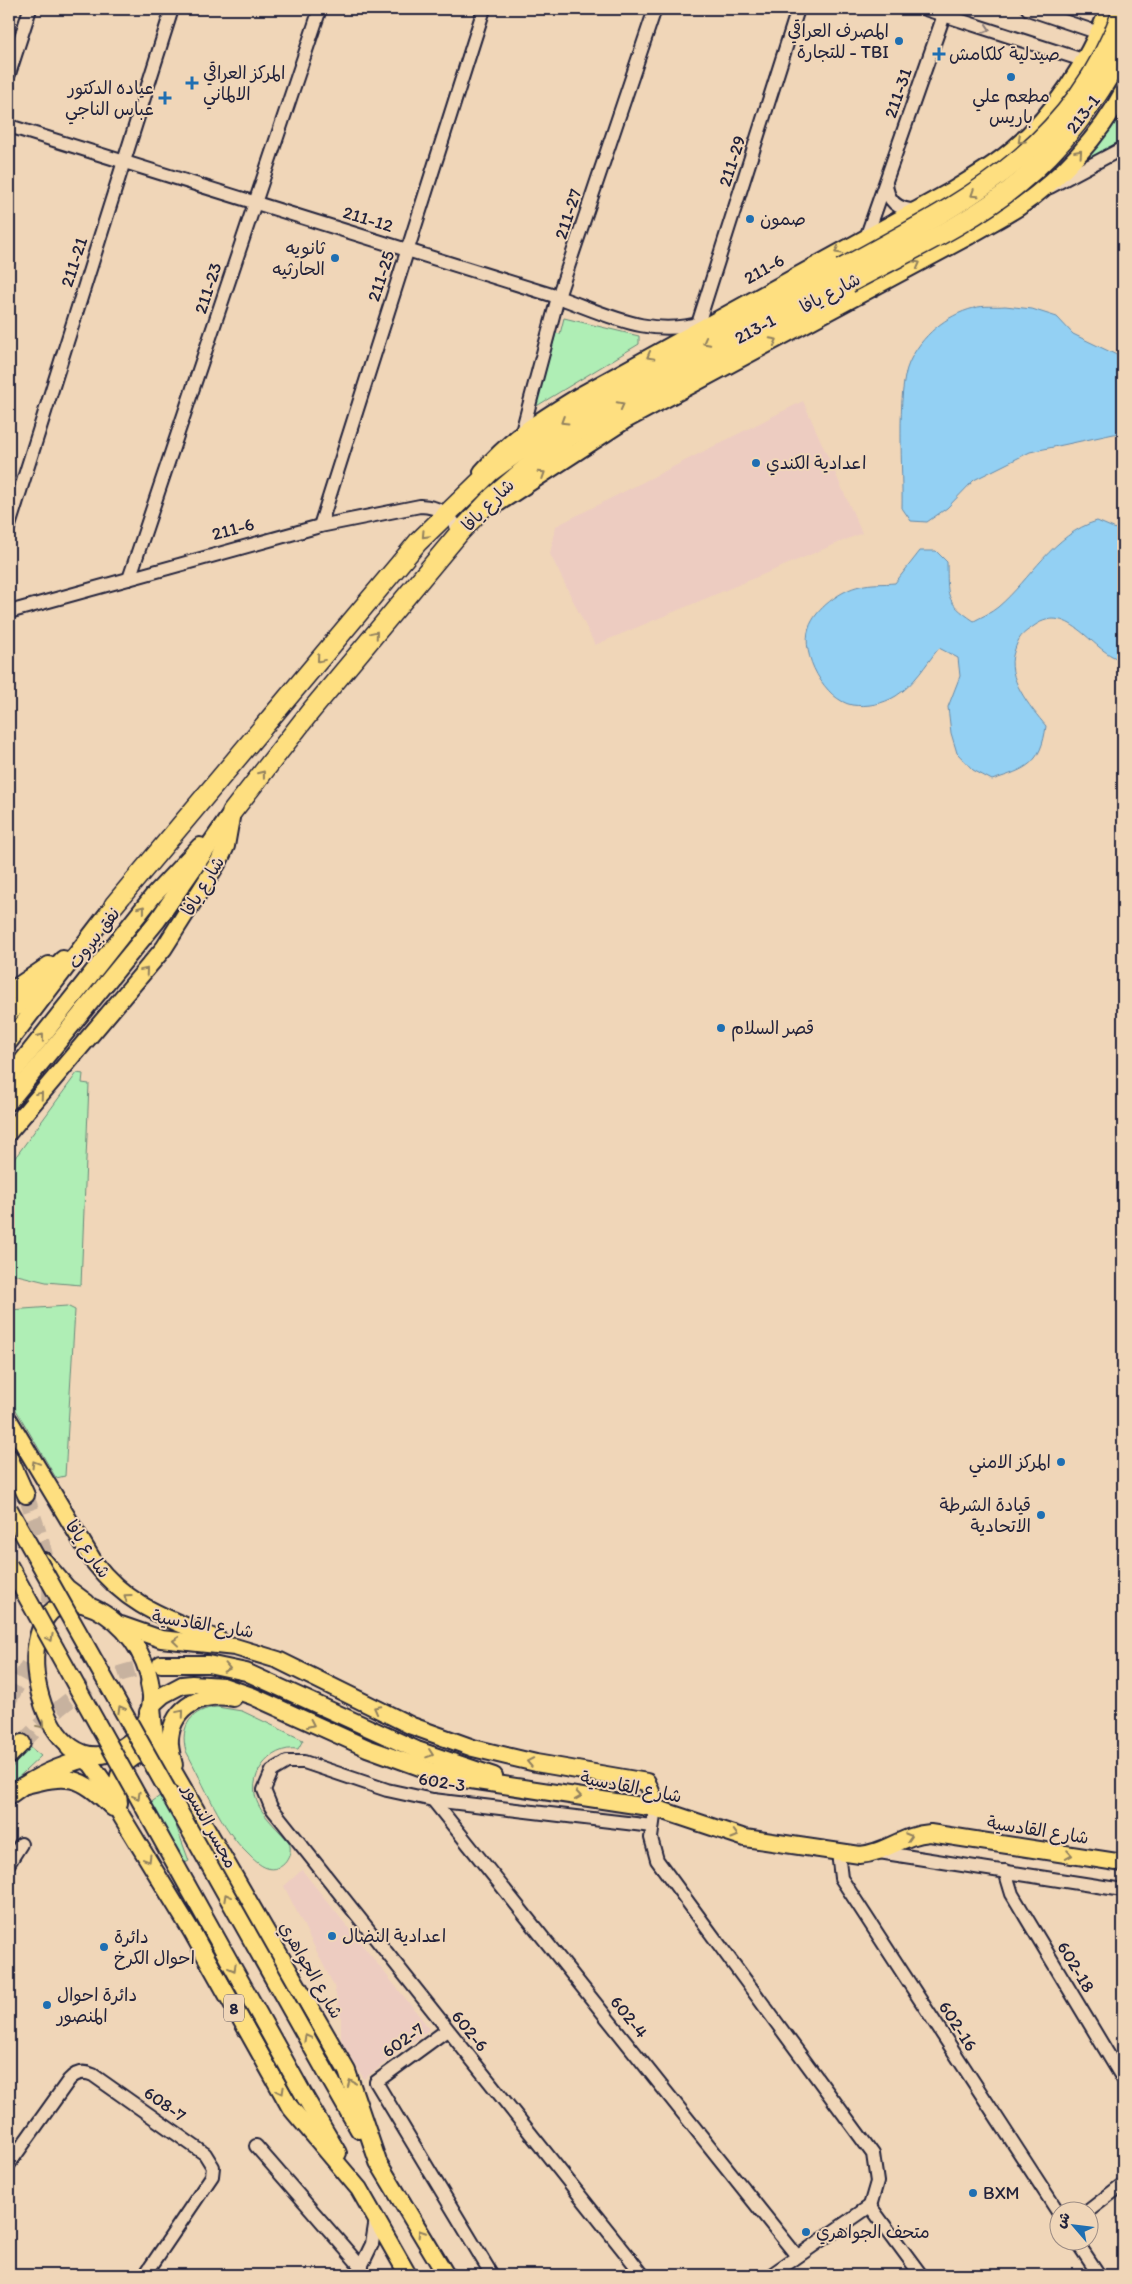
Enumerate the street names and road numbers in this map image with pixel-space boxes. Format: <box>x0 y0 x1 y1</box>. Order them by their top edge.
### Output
street label: 211-31 <box>879 65 917 121</box>
street label: 213-1 <box>1061 90 1105 138</box>
street label: 211-29 <box>713 133 751 189</box>
street label: 211-27 <box>550 186 586 242</box>
street label: 211-12 <box>340 201 396 237</box>
street label: 211-21 <box>56 234 92 290</box>
street label: 211-25 <box>362 248 400 304</box>
street label: 211-6 <box>740 249 788 289</box>
street label: 211-23 <box>189 259 227 316</box>
street label: شارع يافا <box>796 268 865 319</box>
street label: 213-1 <box>731 309 779 349</box>
street label: شارع يافا <box>457 474 520 537</box>
street label: 211-6 <box>209 513 257 545</box>
street label: شارع يافا <box>177 852 230 920</box>
street label: نفق بيروت <box>63 903 125 973</box>
street label: شارع يافا <box>60 1516 115 1583</box>
street label: شارع القادسية <box>150 1605 256 1644</box>
street label: شارع القادسية <box>578 1766 684 1809</box>
street label: 602-3 <box>417 1767 467 1797</box>
street label: مجسر النسور <box>177 1778 242 1872</box>
street label: شارع القادسية <box>985 1811 1091 1850</box>
street label: شارع الجواهري <box>273 1917 348 2024</box>
street label: 602-18 <box>1052 1938 1100 1997</box>
street label: 602-4 <box>605 1991 653 2043</box>
road number: 8 <box>224 1995 244 2022</box>
street label: 602-16 <box>934 1997 982 2055</box>
street label: 602-6 <box>447 2006 493 2056</box>
street label: 602-7 <box>378 2018 428 2062</box>
street label: 608-7 <box>140 2082 190 2126</box>

